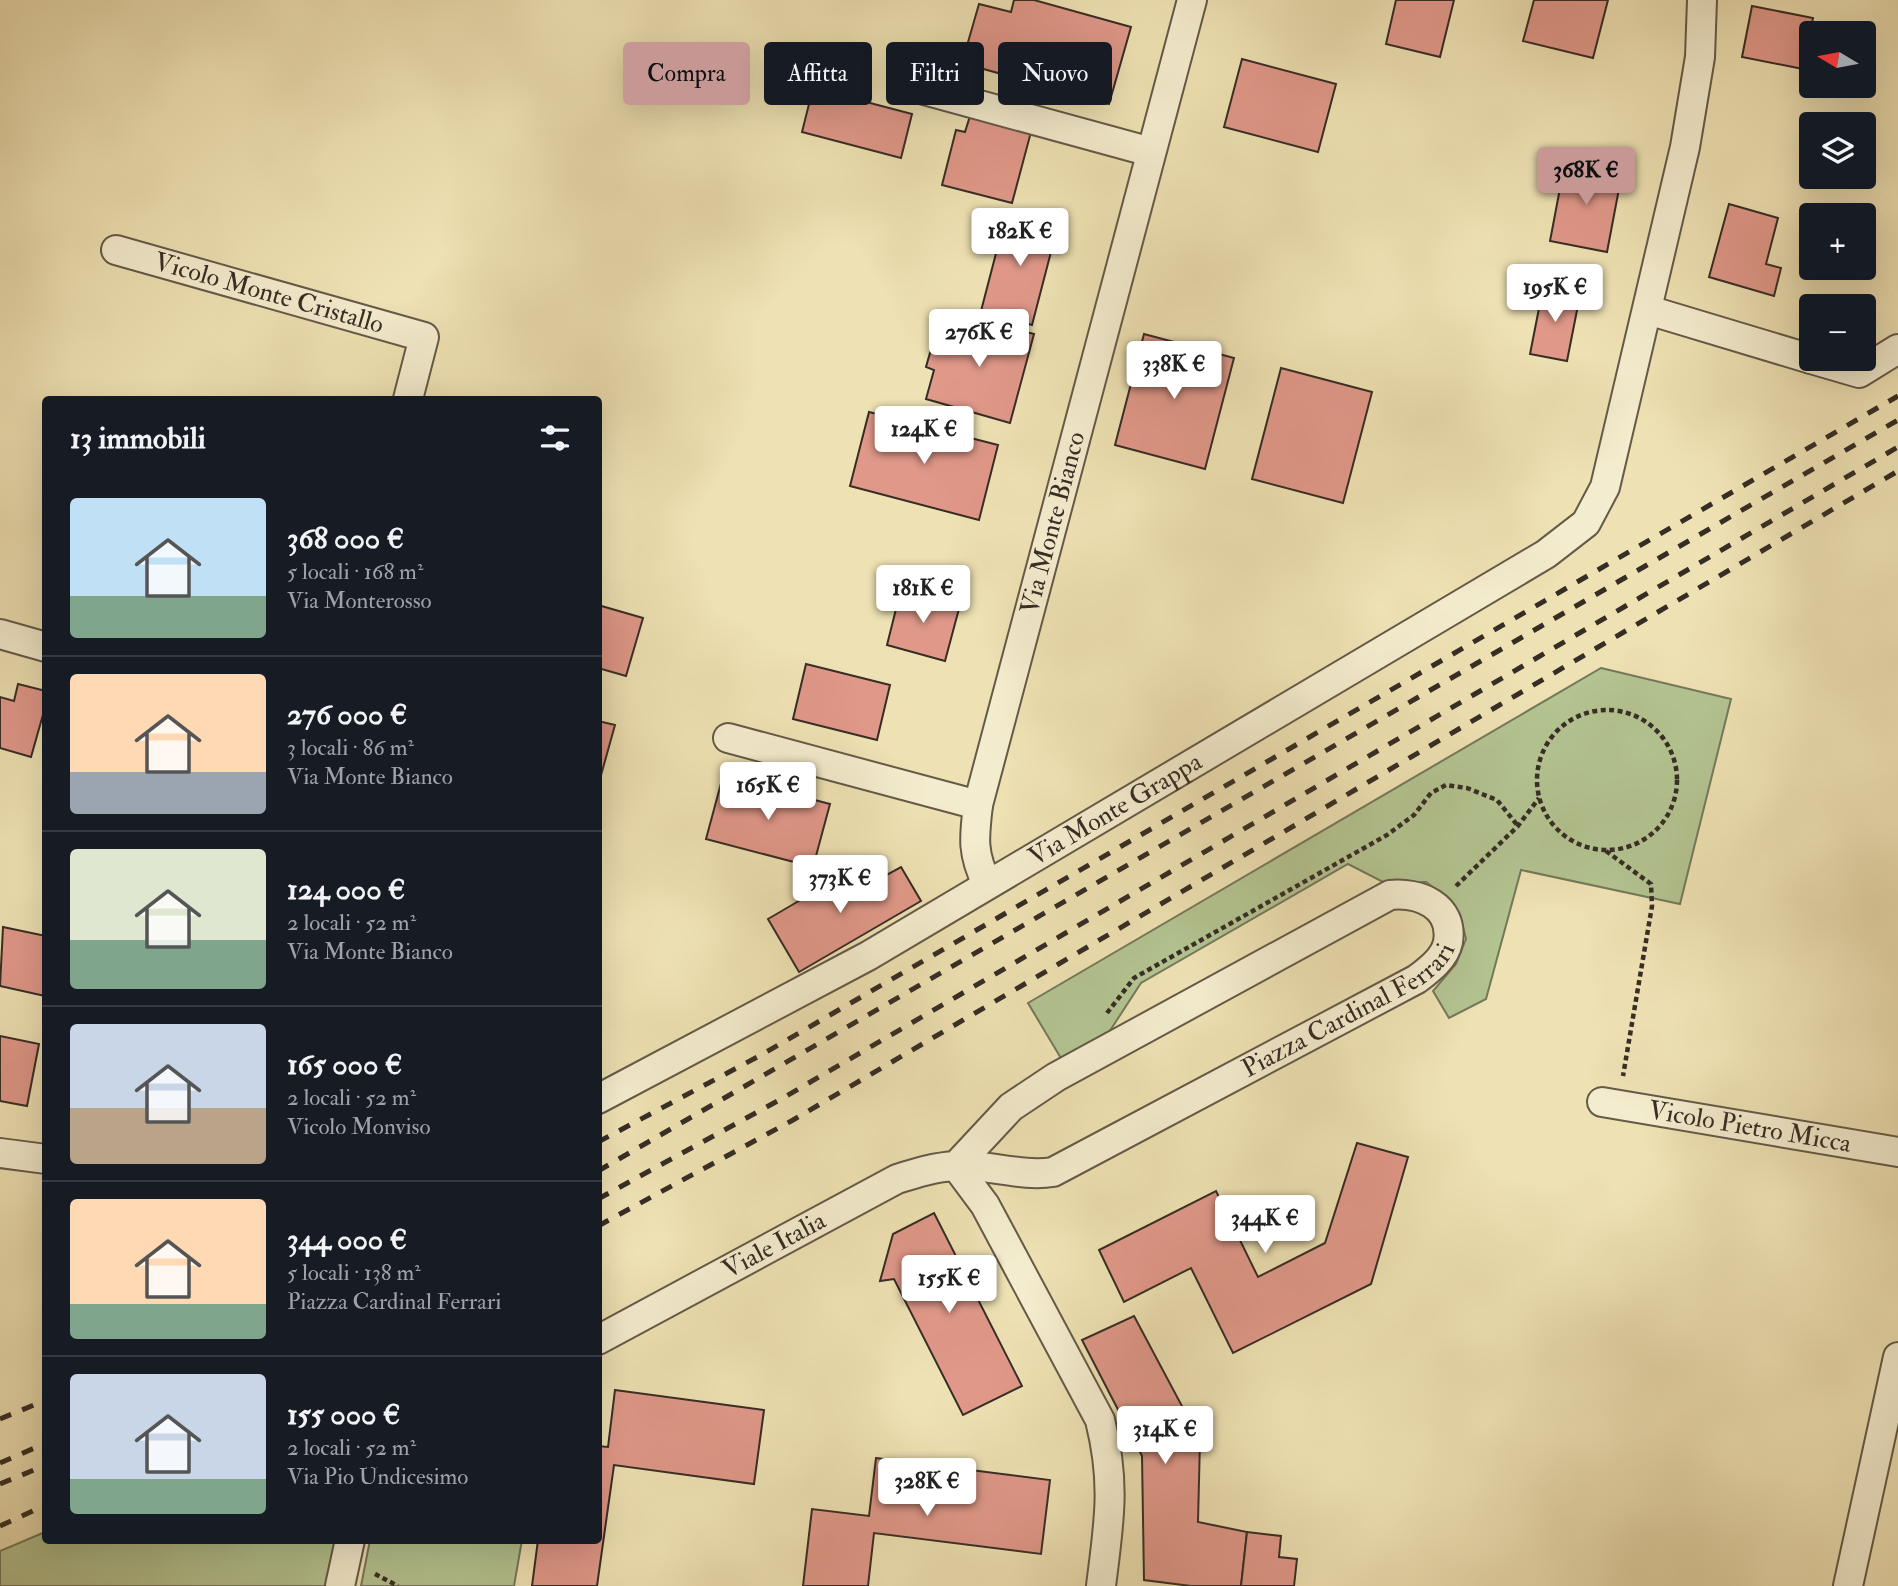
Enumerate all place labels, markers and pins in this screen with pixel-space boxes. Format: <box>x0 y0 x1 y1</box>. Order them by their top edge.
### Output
pin: 368K € <box>1529 148 1643 207</box>
pin: 182K € <box>963 208 1077 268</box>
pin: 195K € <box>1498 264 1612 324</box>
pin: 276K € <box>922 310 1036 369</box>
pin: 338K € <box>1117 342 1231 401</box>
pin: 124K € <box>867 406 981 466</box>
pin: 181K € <box>866 566 980 625</box>
pin: 165K € <box>711 762 825 822</box>
pin: 373K € <box>783 856 897 915</box>
pin: 344K € <box>1208 1196 1322 1255</box>
pin: 155K € <box>892 1256 1006 1315</box>
pin: 314K € <box>1108 1406 1222 1466</box>
pin: 328K € <box>870 1458 984 1518</box>

